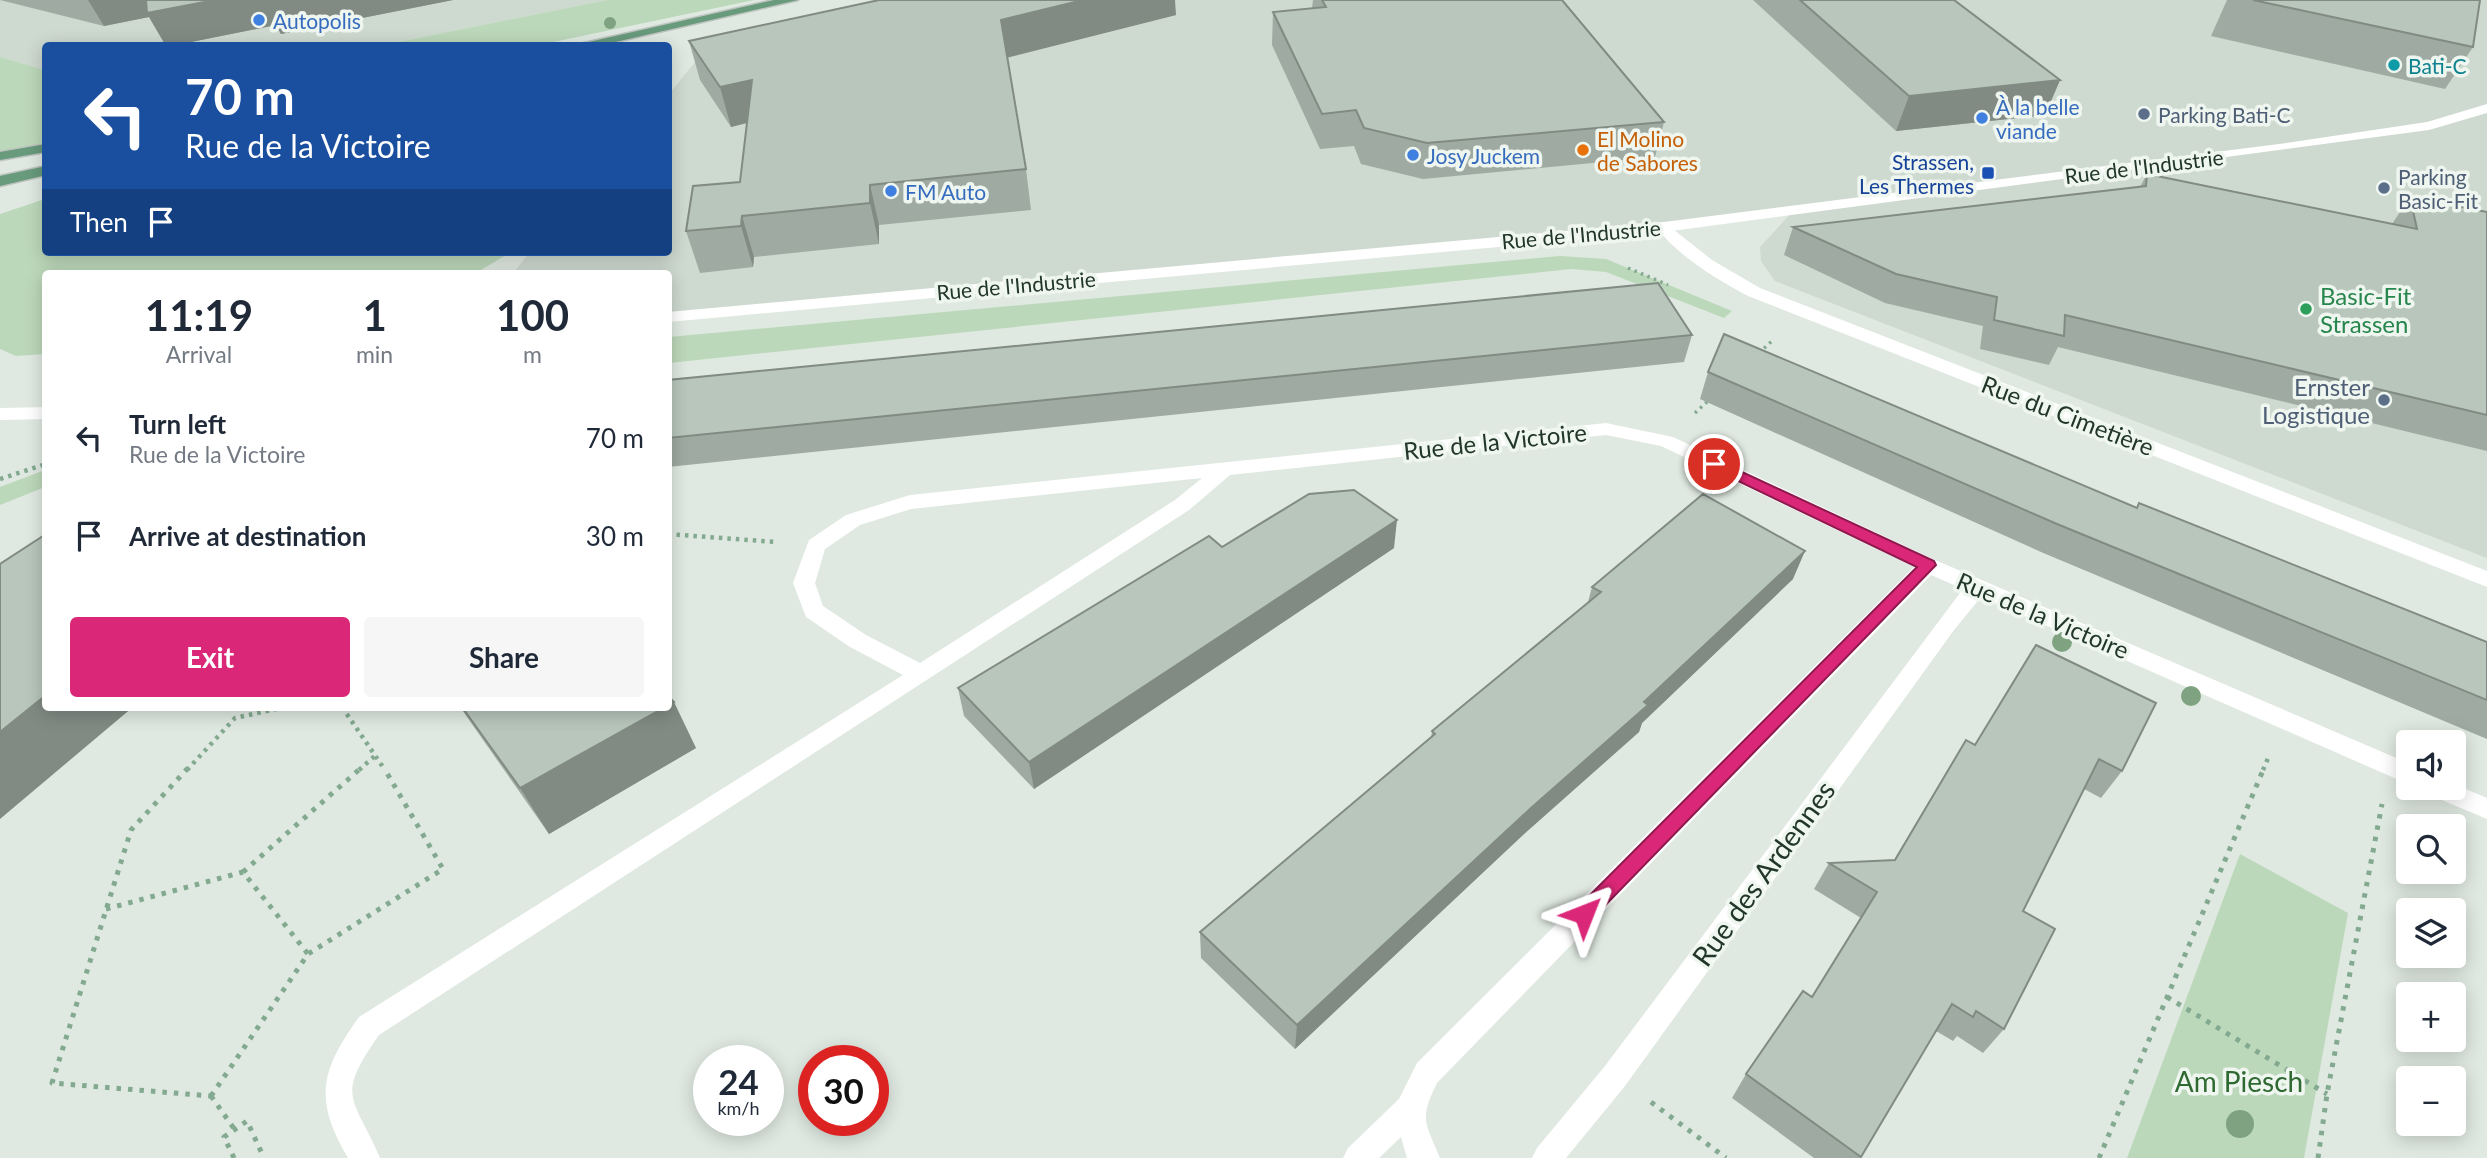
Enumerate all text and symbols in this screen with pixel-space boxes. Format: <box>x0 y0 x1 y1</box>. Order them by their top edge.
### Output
place label: Autopolis <box>273 8 361 33</box>
marker: Autopolis <box>251 12 267 28</box>
place label: Bati-C <box>2408 53 2466 78</box>
marker: Bati-C <box>2386 57 2402 73</box>
text: 70 m <box>185 67 295 125</box>
icon: left <box>70 70 161 161</box>
place label: À la belle viande <box>1996 94 2080 143</box>
place label: Parking Bati-C <box>2158 102 2291 127</box>
marker: Parking Bati-C <box>2136 106 2152 122</box>
marker: À la belle viande <box>1974 110 1990 126</box>
text: Rue de la Victoire <box>185 126 431 165</box>
place label: El Molino de Sabores <box>1597 126 1698 175</box>
marker: El Molino de Sabores <box>1575 142 1591 158</box>
place label: Josy Juckem <box>1427 143 1540 168</box>
street label: Rue de l'Industrie <box>2063 144 2225 188</box>
marker: Josy Juckem <box>1405 147 1421 163</box>
place label: Strassen, Les Thermes <box>1859 149 1974 198</box>
place label: Parking Basic-Fit <box>2398 164 2479 213</box>
marker: Strassen, Les Thermes <box>1980 165 1996 181</box>
place label: FM Auto <box>905 179 986 204</box>
marker: Parking Basic-Fit <box>2376 180 2392 196</box>
marker: FM Auto <box>883 183 899 199</box>
icon: arrive <box>142 203 180 241</box>
text: Then <box>70 206 128 238</box>
street label: Rue de l'Industrie <box>1500 215 1662 253</box>
street label: Rue de l'Industrie <box>935 266 1097 304</box>
place label: Basic-Fit Strassen <box>2320 281 2412 338</box>
text: 11:19 <box>145 290 253 340</box>
text: 1 <box>362 290 387 340</box>
text: 100 <box>496 290 569 340</box>
marker: Basic-Fit Strassen <box>2298 301 2314 317</box>
text: Arrival <box>166 340 232 368</box>
text: min <box>356 340 393 368</box>
text: m <box>523 340 542 368</box>
street label: Rue du Cimetière <box>1978 369 2158 461</box>
place label: Ernster Logistique <box>2262 372 2370 429</box>
marker: Ernster Logistique <box>2376 392 2392 408</box>
text: Turn left <box>129 408 226 440</box>
street label: Rue de la Victoire <box>1402 417 1588 465</box>
icon: left <box>70 419 108 457</box>
text: 70 m <box>586 422 644 454</box>
pin <box>1684 434 1744 494</box>
text: Rue de la Victoire <box>129 440 306 468</box>
icon: arrive <box>1695 445 1733 483</box>
icon: arrive <box>70 517 108 555</box>
text: Arrive at destination <box>129 520 366 552</box>
text: 30 m <box>586 520 644 552</box>
street label: Rue de la Victoire <box>1953 566 2133 664</box>
button: Exit <box>70 617 350 697</box>
button: Share <box>364 617 644 697</box>
map controls <box>2396 730 2466 1136</box>
button: sound <box>2396 730 2466 800</box>
street label: Rue des Ardennes <box>1684 774 1842 972</box>
button: search <box>2396 814 2466 884</box>
position arrow <box>1547 877 1621 951</box>
button: layers <box>2396 898 2466 968</box>
button: + <box>2396 982 2466 1052</box>
speed limit sign: 30 <box>798 1045 889 1136</box>
text: 24 <box>718 1060 759 1102</box>
park label: Am Piesch <box>2175 1064 2303 1098</box>
button: − <box>2396 1066 2466 1136</box>
text: km/h <box>717 1097 760 1119</box>

